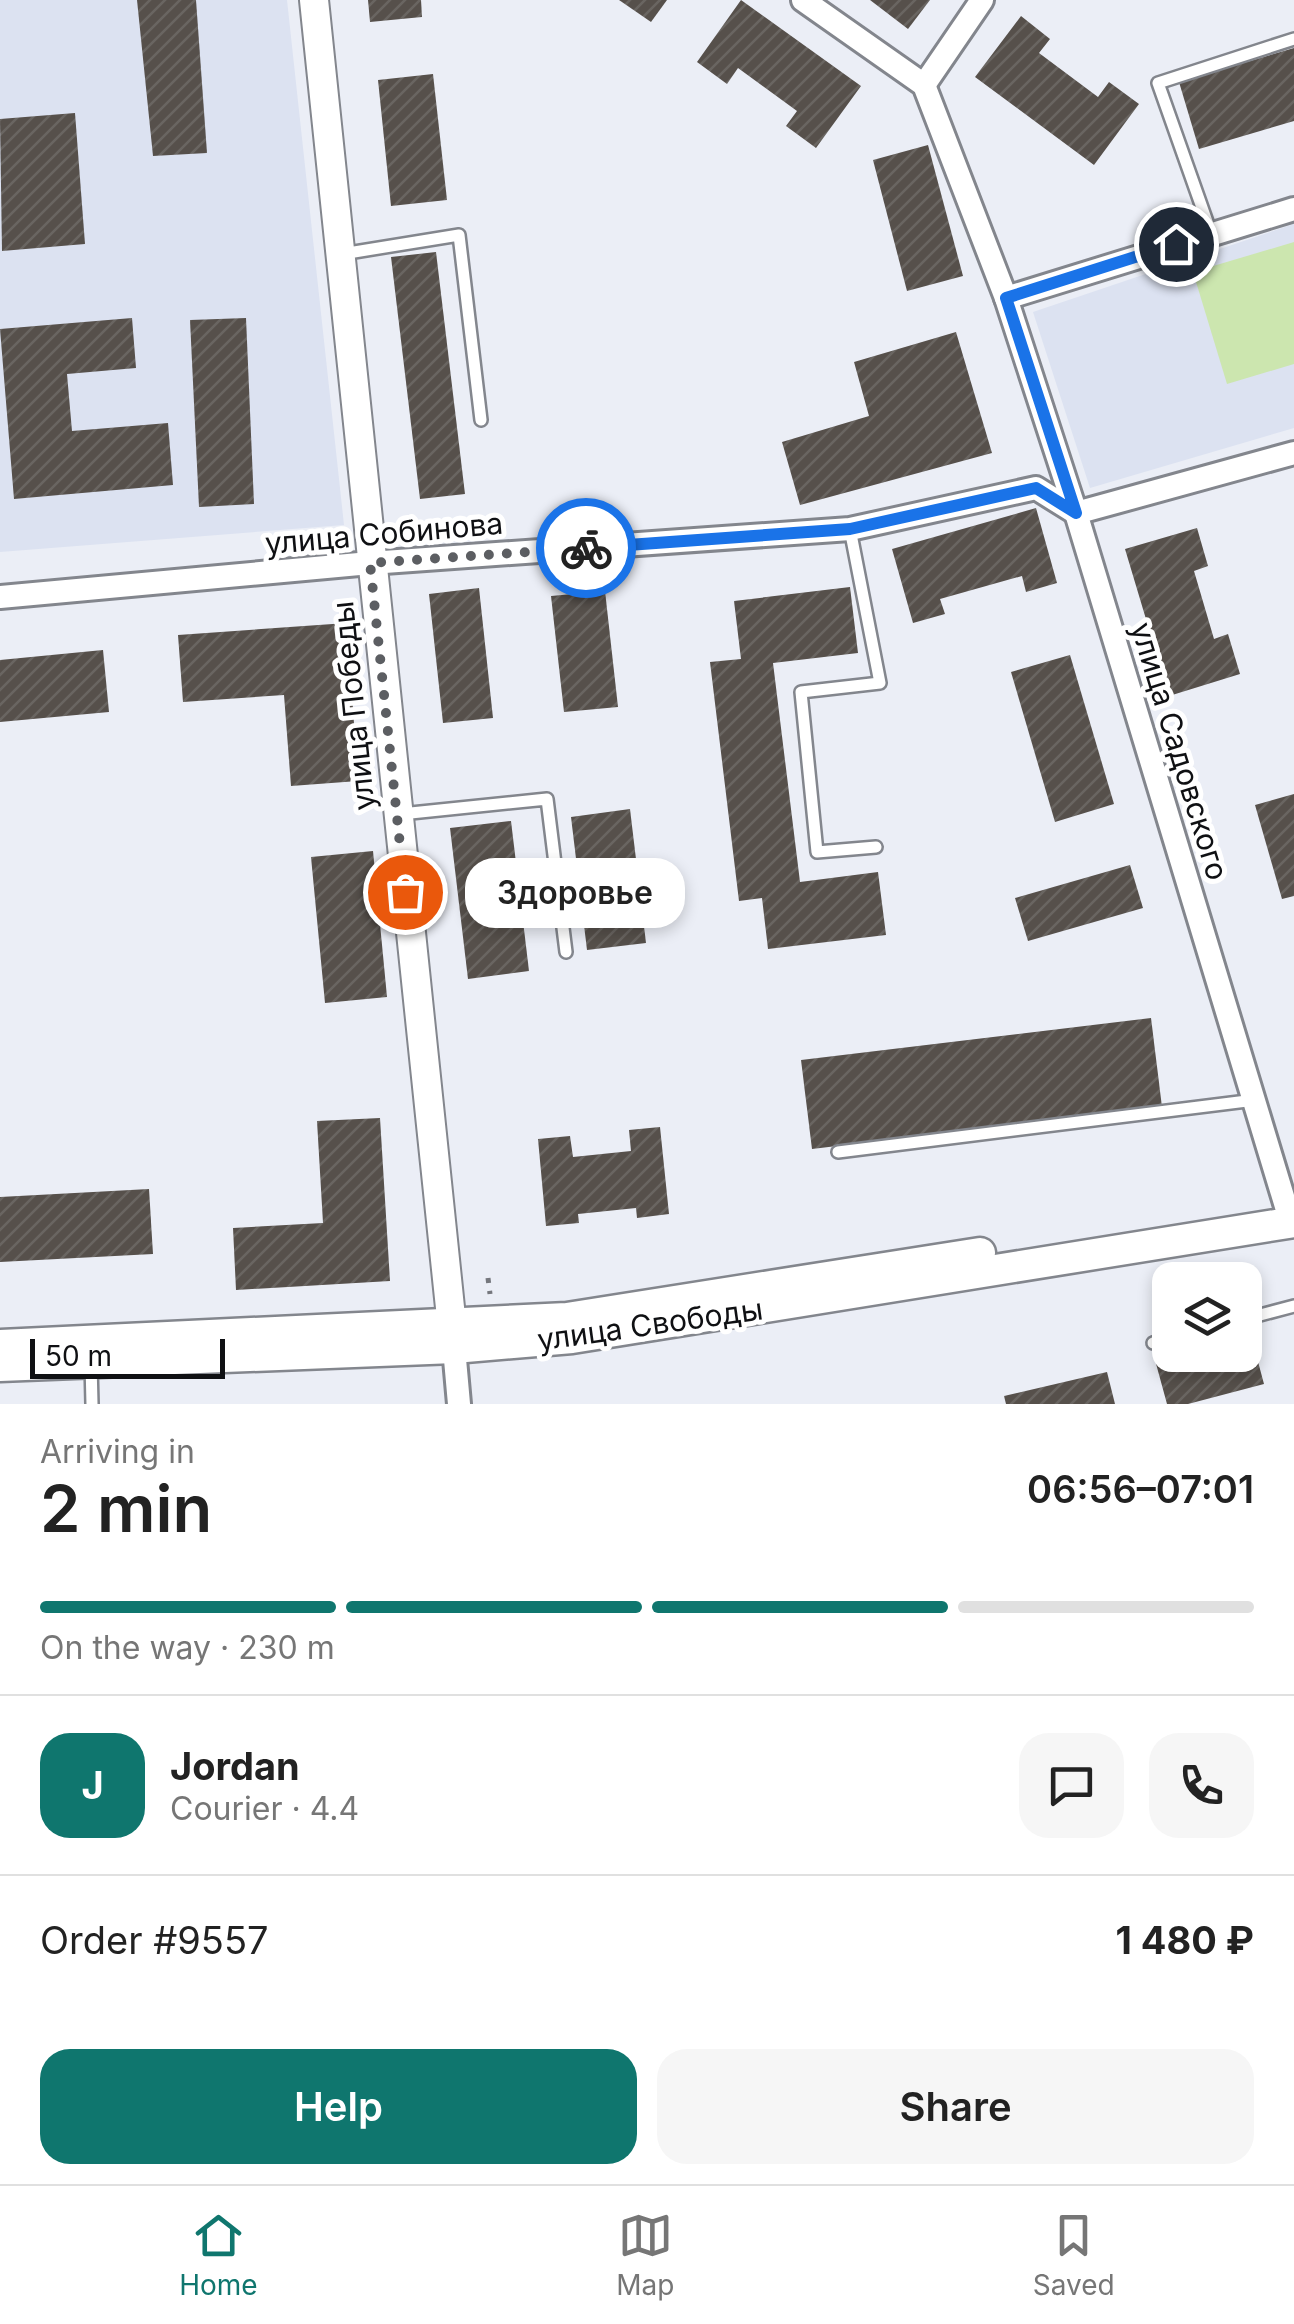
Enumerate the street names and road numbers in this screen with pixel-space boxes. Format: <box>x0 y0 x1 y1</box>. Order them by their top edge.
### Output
street label: улица Собинова <box>264 505 504 561</box>
street label: улица Победы <box>324 600 382 812</box>
street label: улица Садовского <box>1124 618 1236 884</box>
street label: улица Свободы <box>535 1290 765 1358</box>

